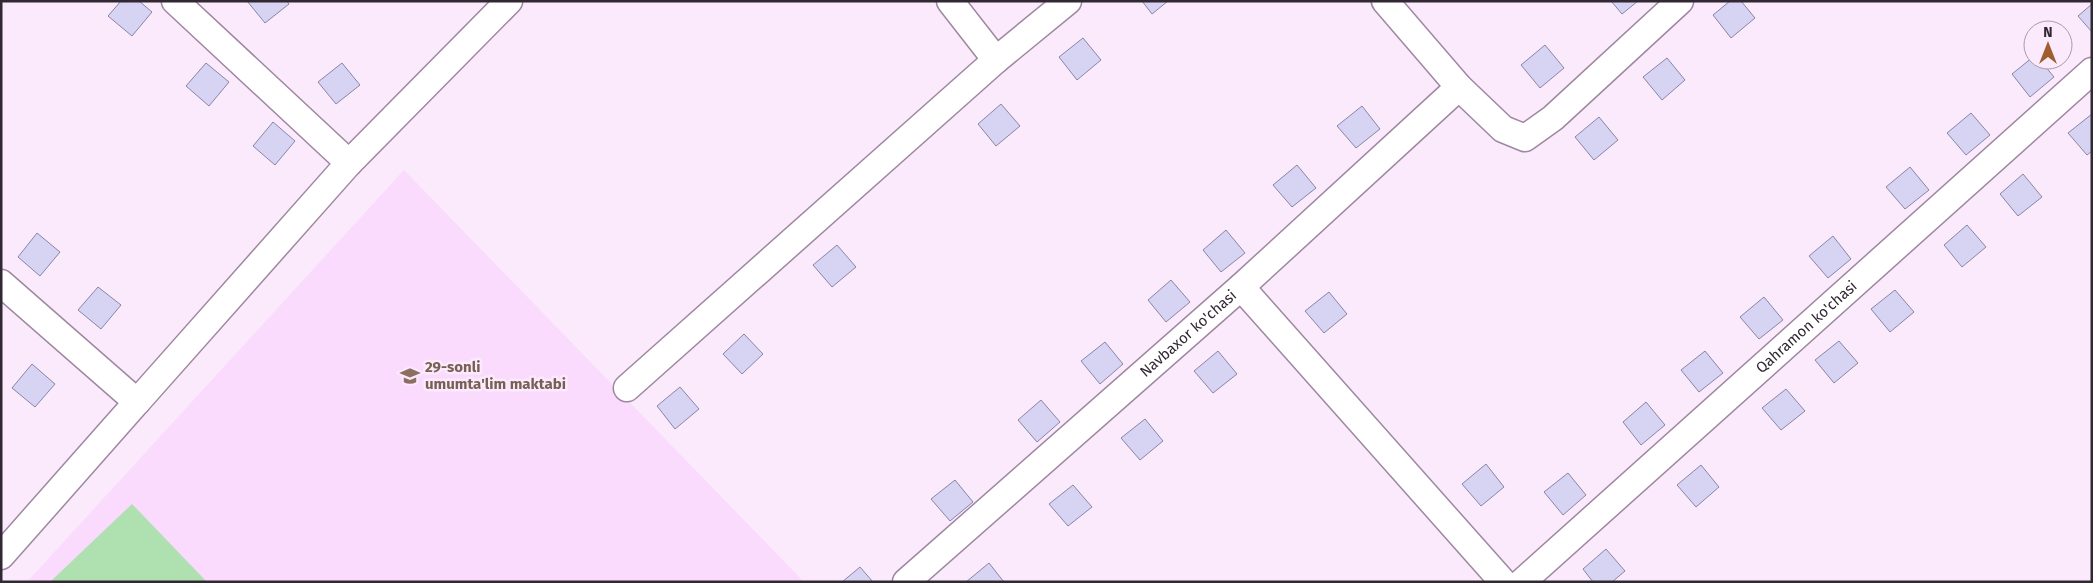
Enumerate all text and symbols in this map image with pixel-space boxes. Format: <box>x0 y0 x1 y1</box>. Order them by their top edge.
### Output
north arrow <box>2023 20 2073 70</box>
text: N <box>2043 24 2053 41</box>
street label: Qahramon ko'chasi <box>1752 277 1861 377</box>
street label: Navbaxor ko'chasi <box>1136 286 1240 381</box>
place label: 29-sonli umumta'lim maktabi <box>425 358 566 393</box>
school or university icon: 29-sonli umumta'lim maktabi <box>399 365 421 387</box>

